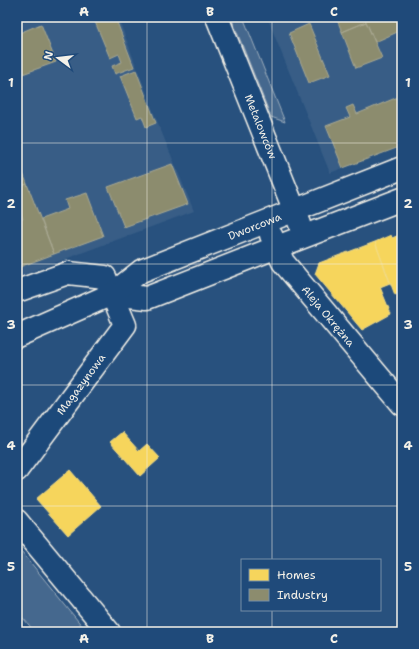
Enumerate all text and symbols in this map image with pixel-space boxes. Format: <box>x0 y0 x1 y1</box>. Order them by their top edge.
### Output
text: A <box>79 3 89 20</box>
text: B <box>206 3 214 20</box>
text: C <box>330 3 338 20</box>
north arrow <box>38 38 78 78</box>
text: N <box>40 49 57 62</box>
text: 1 <box>8 74 14 91</box>
text: 1 <box>405 74 411 91</box>
street label: Metalowców <box>241 92 281 162</box>
text: 2 <box>6 195 16 212</box>
text: 2 <box>403 195 413 212</box>
street label: Dworcowa <box>226 209 284 243</box>
street label: Aleja Okrężna <box>298 282 358 350</box>
text: 3 <box>6 316 16 333</box>
text: 3 <box>403 316 413 333</box>
street label: Magazynowa <box>53 350 109 418</box>
text: 4 <box>6 437 16 454</box>
text: 4 <box>403 437 413 454</box>
text: 5 <box>7 558 15 575</box>
text: 5 <box>404 558 412 575</box>
legend <box>241 559 381 611</box>
text: Homes <box>277 567 316 583</box>
text: Industry <box>277 587 328 603</box>
text: A <box>79 630 89 647</box>
text: B <box>206 630 214 647</box>
text: C <box>330 630 338 647</box>

